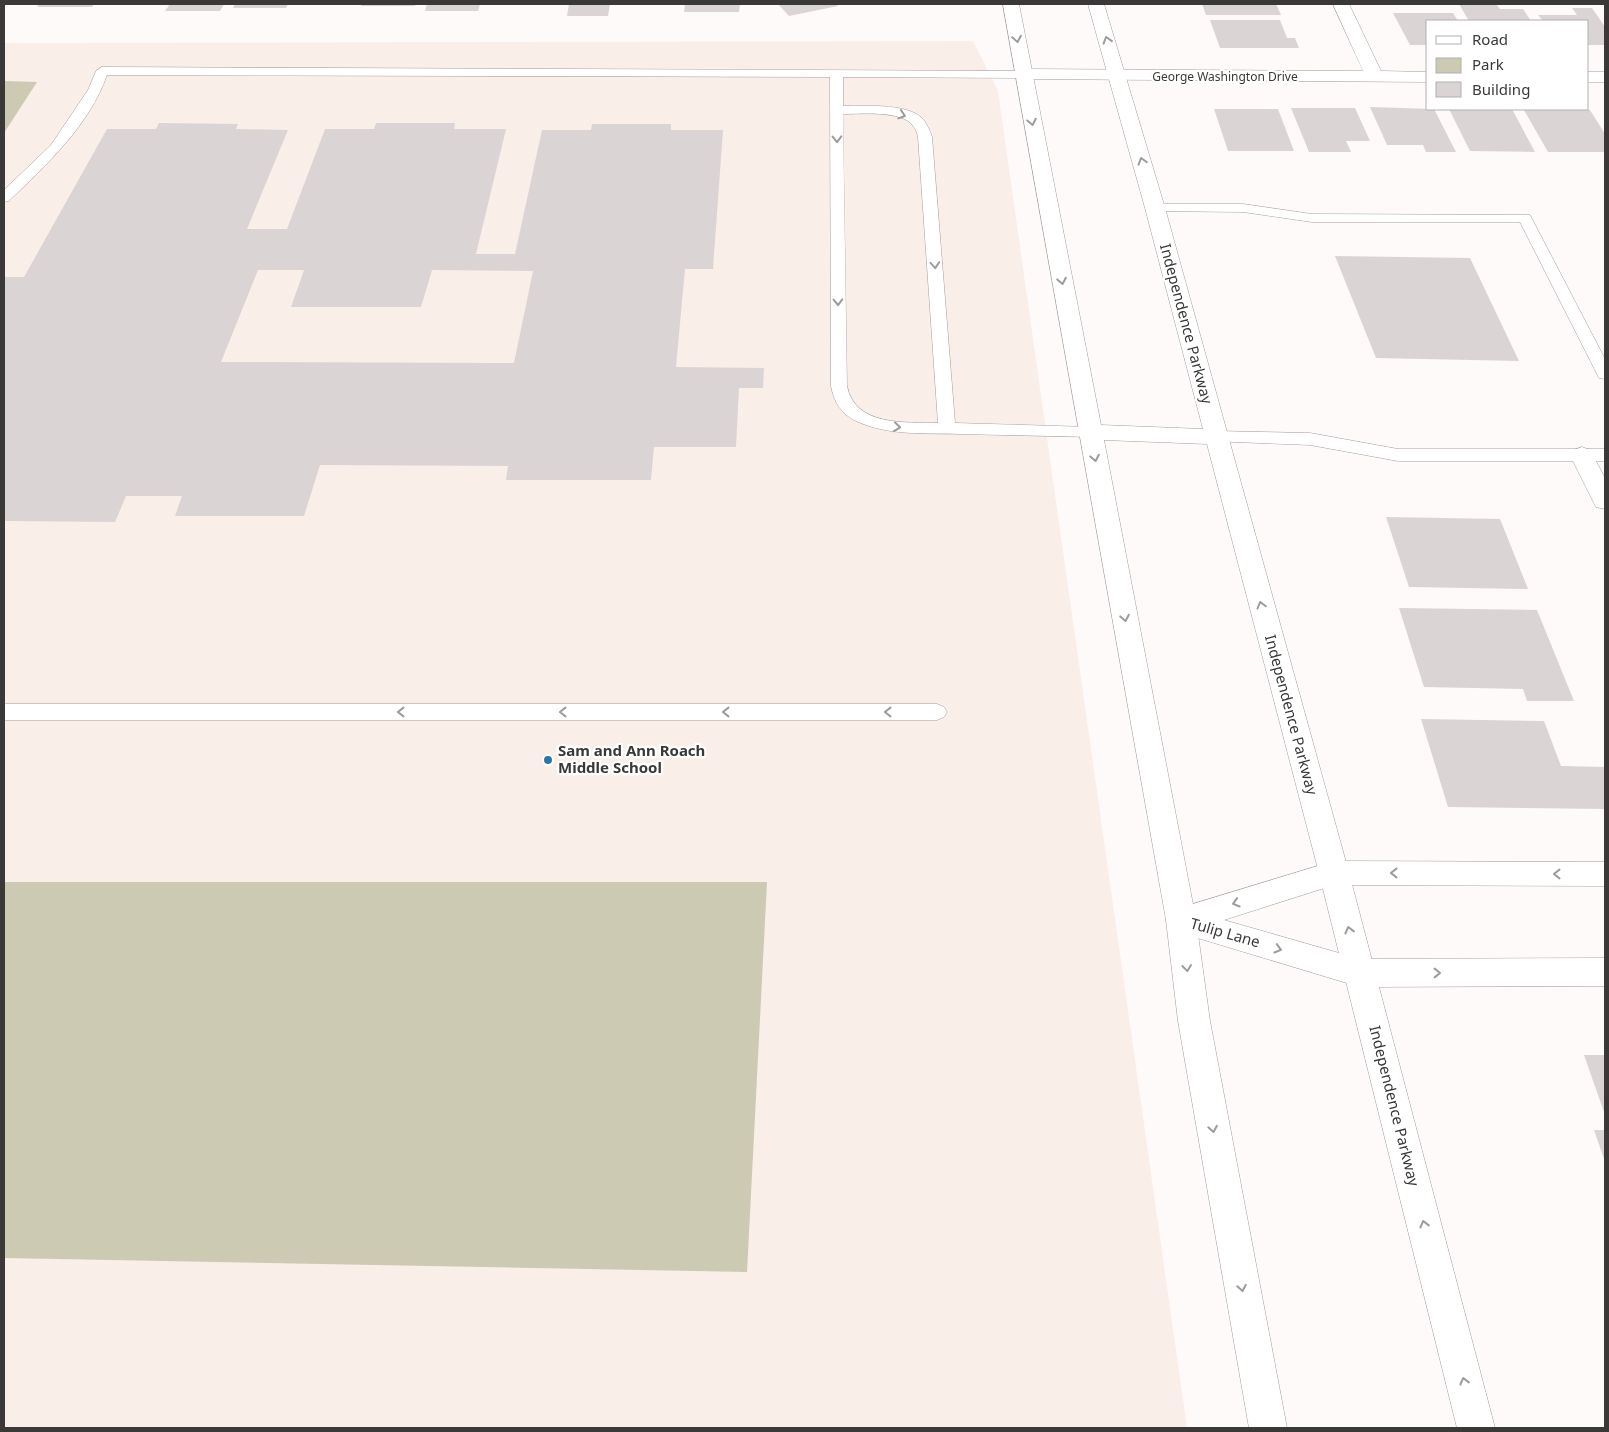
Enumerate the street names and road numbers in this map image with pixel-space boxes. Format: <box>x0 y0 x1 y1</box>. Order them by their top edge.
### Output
street label: George Washington Drive <box>1152 68 1298 85</box>
street label: Independence Parkway <box>1156 241 1218 406</box>
street label: Independence Parkway <box>1261 632 1323 797</box>
street label: Tulip Lane <box>1188 913 1263 952</box>
street label: Independence Parkway <box>1365 1023 1425 1189</box>

